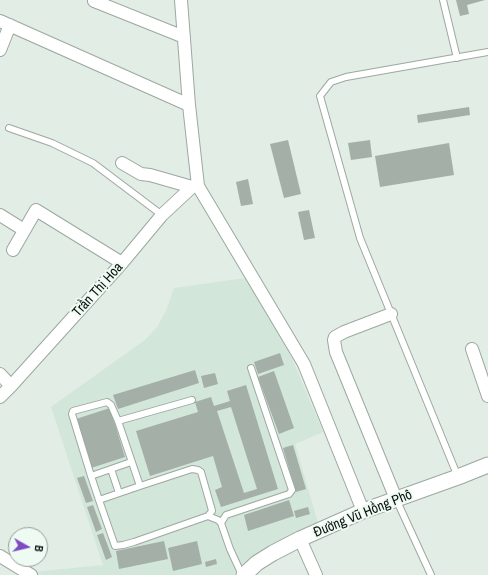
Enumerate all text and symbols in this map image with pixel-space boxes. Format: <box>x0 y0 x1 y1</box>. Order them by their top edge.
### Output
street label: Trần Thị Hoa <box>69 259 127 321</box>
street label: Đường Vũ Hồng Phô <box>311 487 415 541</box>
north arrow <box>8 527 48 567</box>
text: B <box>32 544 46 553</box>

